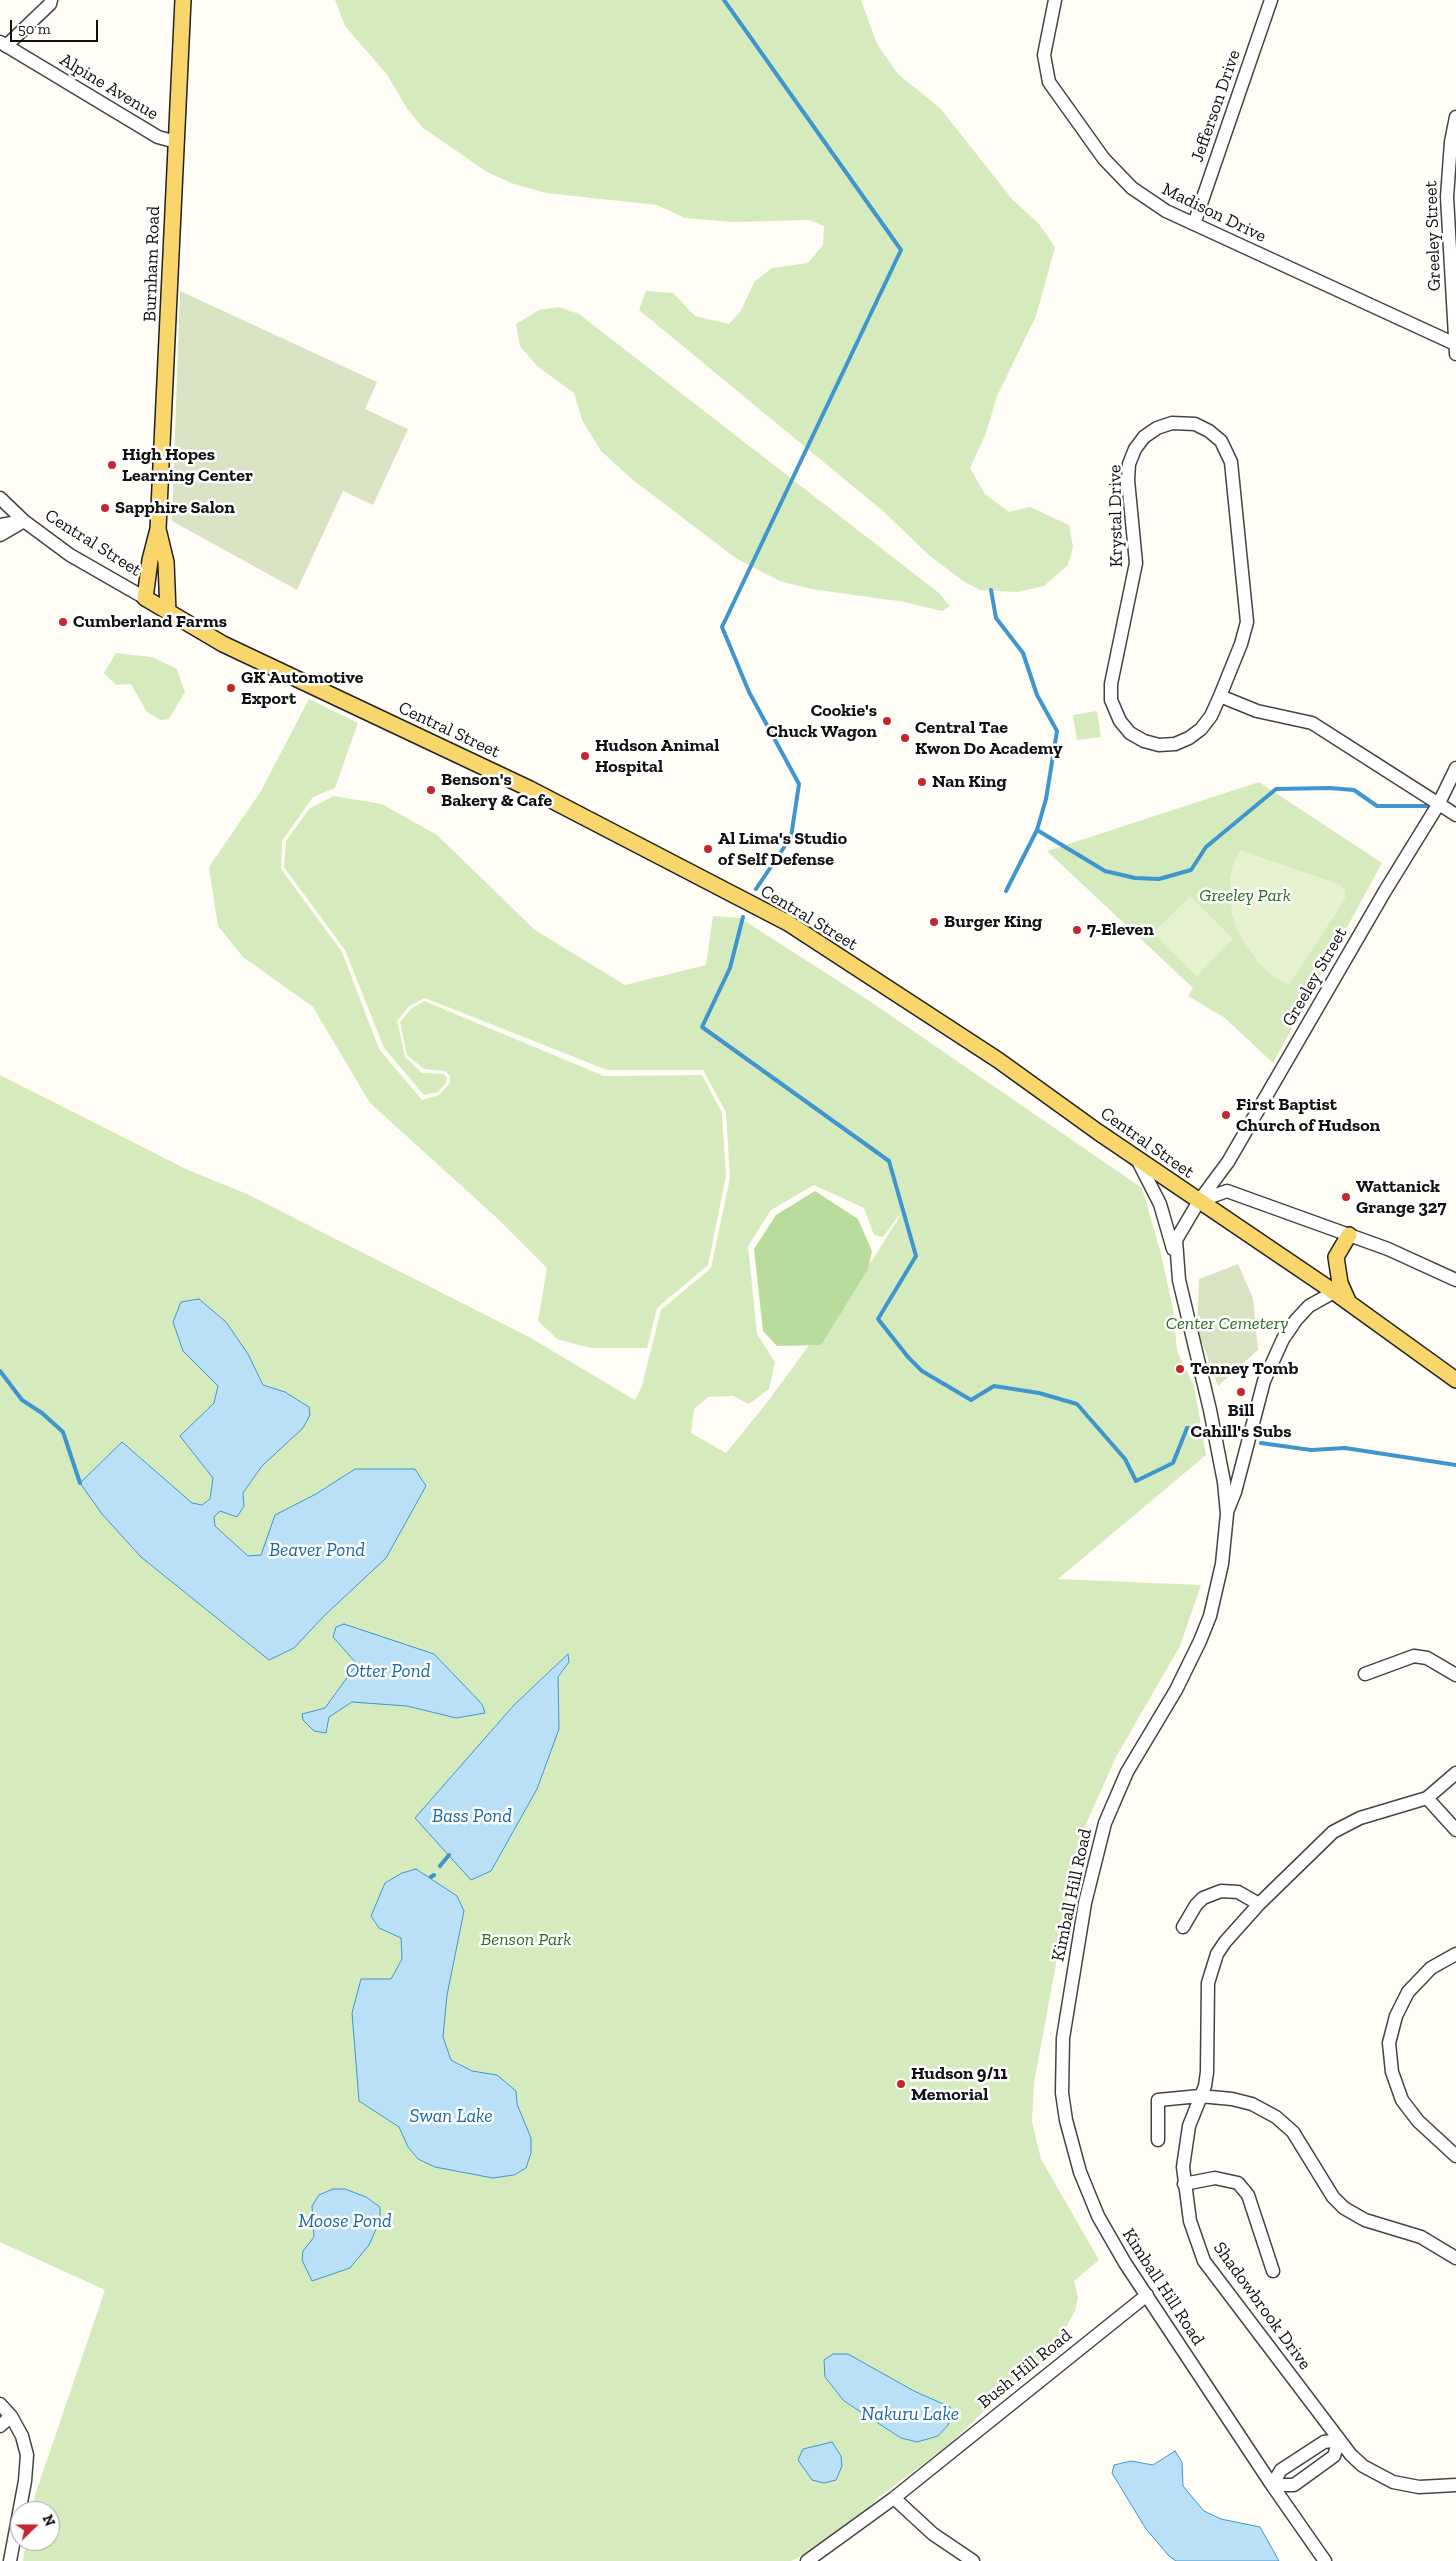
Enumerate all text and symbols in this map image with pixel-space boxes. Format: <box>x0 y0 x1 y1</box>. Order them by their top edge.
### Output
scale bar <box>12 10 100 42</box>
text: 50 m <box>18 20 51 38</box>
street label: Jefferson Drive <box>1187 47 1245 165</box>
street label: Alpine Avenue <box>56 49 162 125</box>
street label: Madison Drive <box>1158 178 1270 248</box>
street label: Greeley Street <box>1420 180 1446 292</box>
street label: Burnham Road <box>139 206 165 322</box>
place label: High Hopes Learning Center <box>122 444 253 486</box>
marker: High Hopes Learning Center <box>106 459 118 471</box>
street label: Krystal Drive <box>1104 465 1128 567</box>
place label: Sapphire Salon <box>115 497 235 519</box>
marker: Sapphire Salon <box>99 502 111 514</box>
street label: Central Street <box>41 505 145 581</box>
place label: Cumberland Farms <box>73 611 227 633</box>
marker: Cumberland Farms <box>57 616 69 628</box>
place label: GK Automotive Export <box>241 667 363 710</box>
marker: GK Automotive Export <box>225 682 237 694</box>
street label: Central Street <box>395 697 503 763</box>
place label: Cookie's Chuck Wagon <box>766 700 877 742</box>
marker: Cookie's Chuck Wagon <box>881 715 893 727</box>
place label: Central Tae Kwon Do Academy <box>915 717 1063 760</box>
marker: Central Tae Kwon Do Academy <box>899 732 911 744</box>
place label: Hudson Animal Hospital <box>595 735 719 778</box>
marker: Hudson Animal Hospital <box>579 750 591 762</box>
place label: Benson's Bakery & Cafe <box>441 769 552 812</box>
place label: Nan King <box>932 771 1007 793</box>
marker: Nan King <box>916 776 928 788</box>
marker: Benson's Bakery & Cafe <box>425 784 437 796</box>
place label: Al Lima's Studio of Self Defense <box>718 828 847 871</box>
marker: Al Lima's Studio of Self Defense <box>702 843 714 855</box>
street label: Central Street <box>756 881 862 955</box>
park label: Greeley Park <box>1199 885 1291 907</box>
place label: Burger King <box>944 911 1042 933</box>
marker: Burger King <box>928 916 940 928</box>
place label: 7-Eleven <box>1087 919 1154 941</box>
marker: 7-Eleven <box>1071 924 1083 936</box>
street label: Greeley Street <box>1278 924 1352 1030</box>
place label: First Baptist Church of Hudson <box>1236 1094 1380 1136</box>
street label: Central Street <box>1096 1103 1198 1183</box>
marker: First Baptist Church of Hudson <box>1220 1109 1232 1121</box>
place label: Wattanick Grange 327 <box>1356 1176 1446 1218</box>
marker: Wattanick Grange 327 <box>1340 1191 1352 1203</box>
park label: Center Cemetery <box>1166 1313 1288 1335</box>
place label: Tenney Tomb <box>1190 1358 1298 1380</box>
marker: Tenney Tomb <box>1174 1363 1186 1375</box>
marker: Bill Cahill's Subs <box>1235 1386 1247 1398</box>
place label: Bill Cahill's Subs <box>1191 1400 1291 1442</box>
water label: Beaver Pond <box>269 1540 365 1562</box>
water label: Otter Pond <box>346 1661 430 1683</box>
water label: Bass Pond <box>432 1806 512 1828</box>
street label: Kimball Hill Road <box>1047 1827 1097 1963</box>
park label: Benson Park <box>481 1929 571 1951</box>
place label: Hudson 9/11 Memorial <box>911 2063 1008 2106</box>
marker: Hudson 9/11 Memorial <box>895 2078 907 2090</box>
water label: Swan Lake <box>409 2106 493 2128</box>
water label: Moose Pond <box>298 2211 392 2233</box>
street label: Kimball Hill Road <box>1117 2224 1209 2350</box>
street label: Shadowbrook Drive <box>1208 2238 1316 2374</box>
street label: Bush Hill Road <box>974 2325 1076 2413</box>
water label: Nakuru Lake <box>861 2404 959 2426</box>
north arrow <box>10 2501 60 2551</box>
text: N <box>39 2512 58 2529</box>

